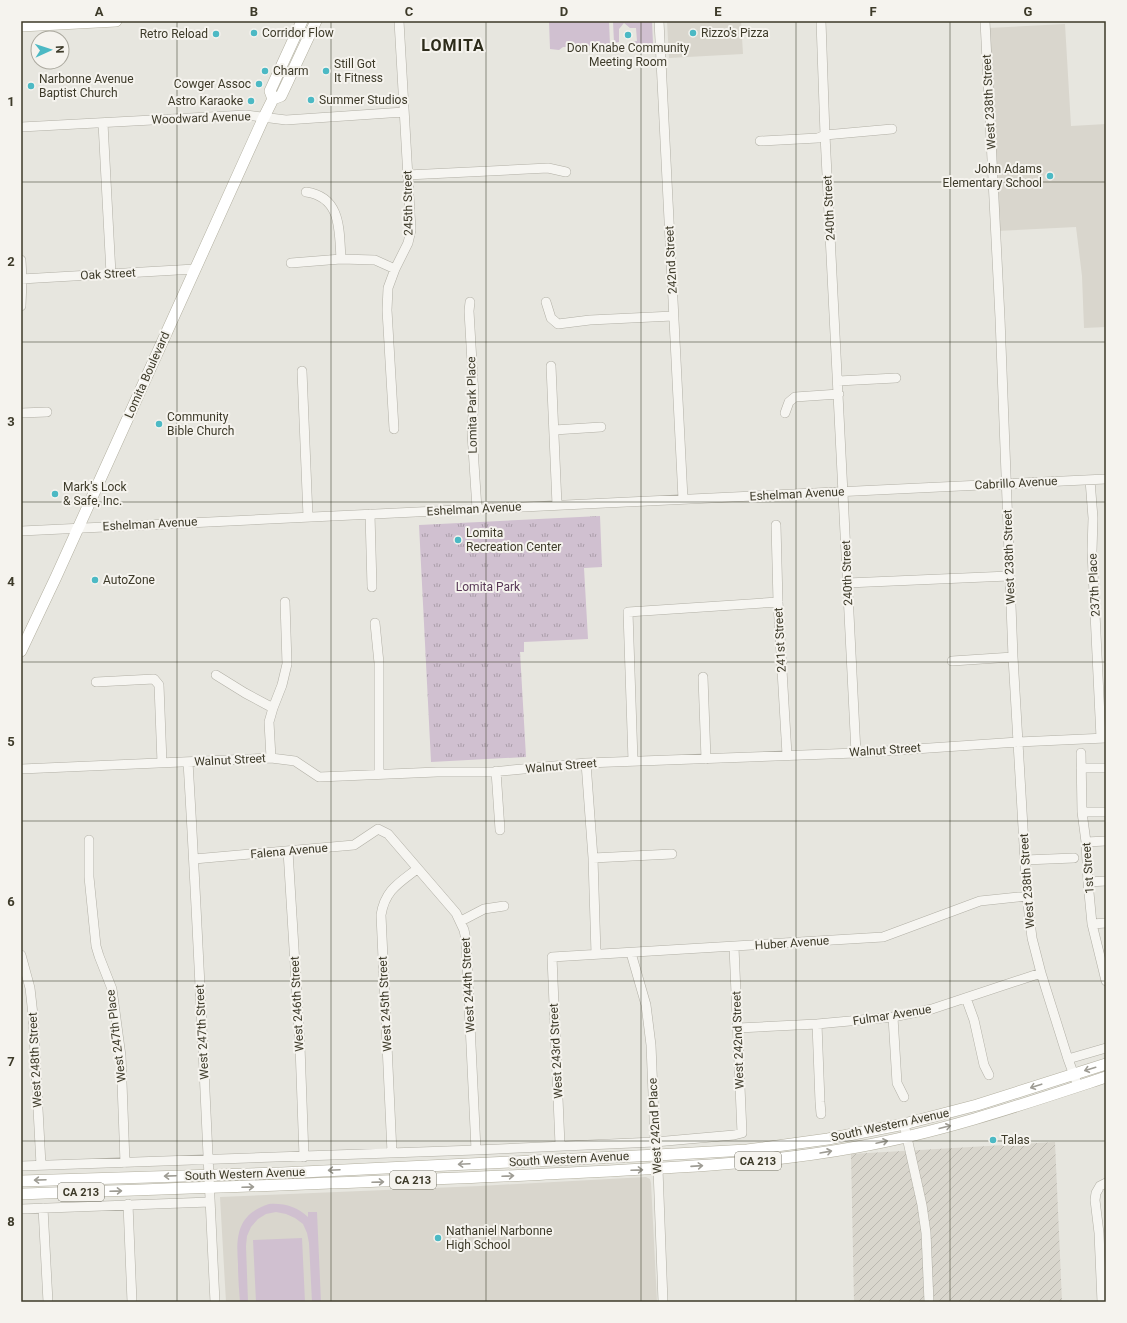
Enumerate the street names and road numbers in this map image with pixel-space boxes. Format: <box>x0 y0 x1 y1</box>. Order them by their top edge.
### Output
street label: West 238th Street <box>980 54 998 150</box>
street label: Woodward Avenue <box>151 109 251 127</box>
street label: 245th Street <box>400 170 416 236</box>
street label: 240th Street <box>820 175 838 241</box>
street label: 242nd Street <box>662 225 680 294</box>
street label: Oak Street <box>80 266 136 282</box>
street label: Lomita Boulevard <box>122 330 172 420</box>
street label: Lomita Park Place <box>464 356 480 454</box>
street label: Cabrillo Avenue <box>974 474 1058 492</box>
street label: Eshelman Avenue <box>749 485 845 503</box>
street label: Eshelman Avenue <box>426 500 522 518</box>
street label: West 238th Street <box>1000 509 1018 605</box>
street label: Eshelman Avenue <box>102 515 198 533</box>
street label: 240th Street <box>839 540 855 606</box>
street label: 237th Place <box>1085 553 1103 617</box>
street label: 241st Street <box>771 607 789 673</box>
street label: Walnut Street <box>849 741 921 759</box>
street label: Walnut Street <box>194 751 266 769</box>
street label: Walnut Street <box>525 756 597 776</box>
street label: West 238th Street <box>1017 833 1037 929</box>
street label: Falena Avenue <box>250 841 328 861</box>
street label: 1st Street <box>1079 842 1097 894</box>
street label: Huber Avenue <box>754 933 830 953</box>
street label: West 244th Street <box>459 937 477 1033</box>
street label: West 246th Street <box>288 956 306 1052</box>
street label: West 245th Street <box>376 956 394 1052</box>
street label: West 247th Street <box>193 984 211 1080</box>
street label: West 247th Place <box>103 989 129 1083</box>
street label: West 242nd Street <box>729 991 747 1089</box>
street label: Fulmar Avenue <box>852 1002 932 1028</box>
street label: West 243rd Street <box>547 1003 565 1099</box>
street label: West 248th Street <box>26 1012 44 1108</box>
street label: West 242nd Place <box>645 1078 665 1174</box>
street label: South Western Avenue <box>830 1106 950 1144</box>
street label: South Western Avenue <box>509 1149 629 1169</box>
road number: CA 213 <box>735 1152 781 1170</box>
street label: South Western Avenue <box>185 1165 305 1183</box>
road number: CA 213 <box>390 1171 436 1189</box>
road number: CA 213 <box>58 1183 104 1201</box>

